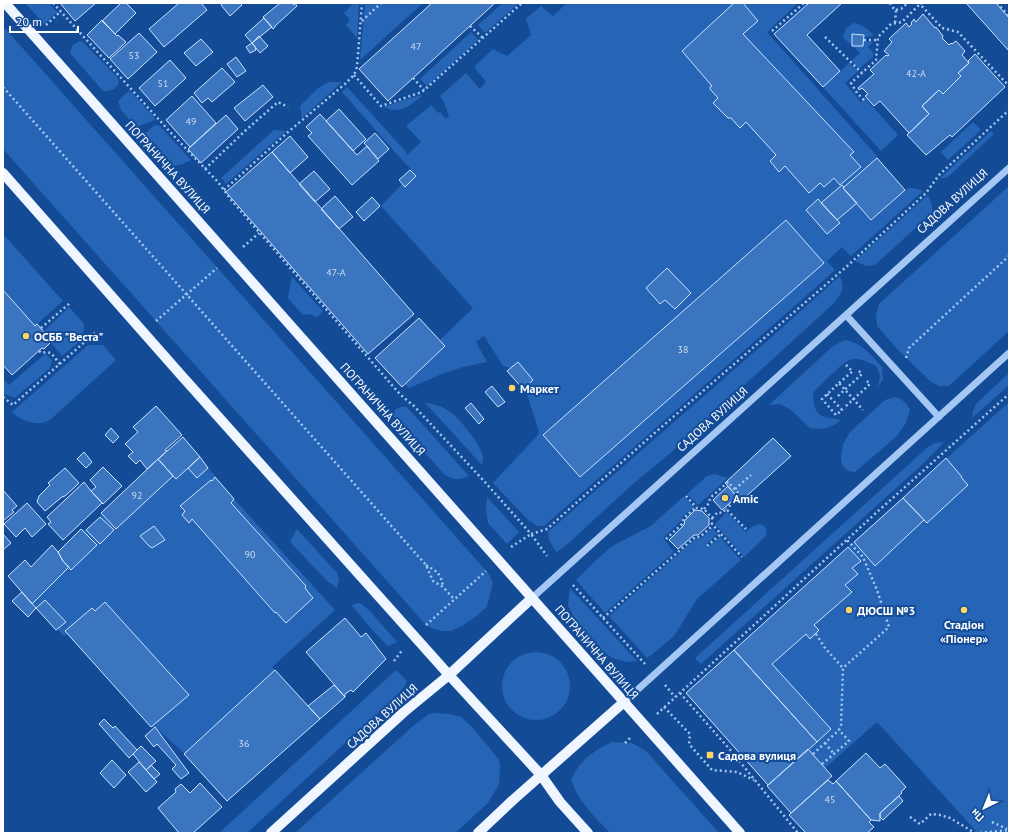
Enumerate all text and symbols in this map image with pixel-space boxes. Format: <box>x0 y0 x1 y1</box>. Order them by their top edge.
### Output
scale bar <box>10 8 78 34</box>
text: 20 m <box>16 14 42 29</box>
house number: 47 <box>411 40 421 53</box>
house number: 53 <box>129 49 139 62</box>
house number: 42-А <box>906 67 926 80</box>
house number: 51 <box>158 77 168 90</box>
house number: 49 <box>186 115 196 128</box>
street label: ПОГРАНИЧНА ВУЛИЦЯ <box>122 118 214 216</box>
street label: САДОВА ВУЛИЦЯ <box>913 165 991 237</box>
house number: 47-А <box>326 266 346 279</box>
place label: ОСББ "Веста" <box>34 329 104 344</box>
marker: ОСББ "Веста" <box>21 331 31 341</box>
house number: 38 <box>678 343 688 356</box>
street label: ПОГРАНИЧНА ВУЛИЦЯ <box>337 360 429 458</box>
place label: Маркет <box>520 381 559 396</box>
marker: Маркет <box>507 383 517 393</box>
street label: САДОВА ВУЛИЦЯ <box>673 383 751 455</box>
house number: 92 <box>132 489 142 502</box>
place label: Amic <box>733 491 758 506</box>
marker: Amic <box>720 493 730 503</box>
house number: 90 <box>245 548 256 561</box>
street label: ПОГРАНИЧНА ВУЛИЦЯ <box>552 602 642 702</box>
place label: ДЮСШ №3 <box>857 603 915 618</box>
marker: ДЮСШ №3 <box>844 605 854 615</box>
marker: Стадіон «Піонер» <box>959 605 969 615</box>
place label: Стадіон «Піонер» <box>940 617 988 646</box>
street label: САДОВА ВУЛИЦЯ <box>343 680 421 752</box>
house number: 36 <box>239 737 249 750</box>
place label: Садова вулиця <box>718 748 796 763</box>
marker: Садова вулиця <box>705 750 715 760</box>
north arrow <box>964 788 1004 828</box>
house number: 45 <box>825 793 835 806</box>
text: Пн <box>968 806 987 825</box>

